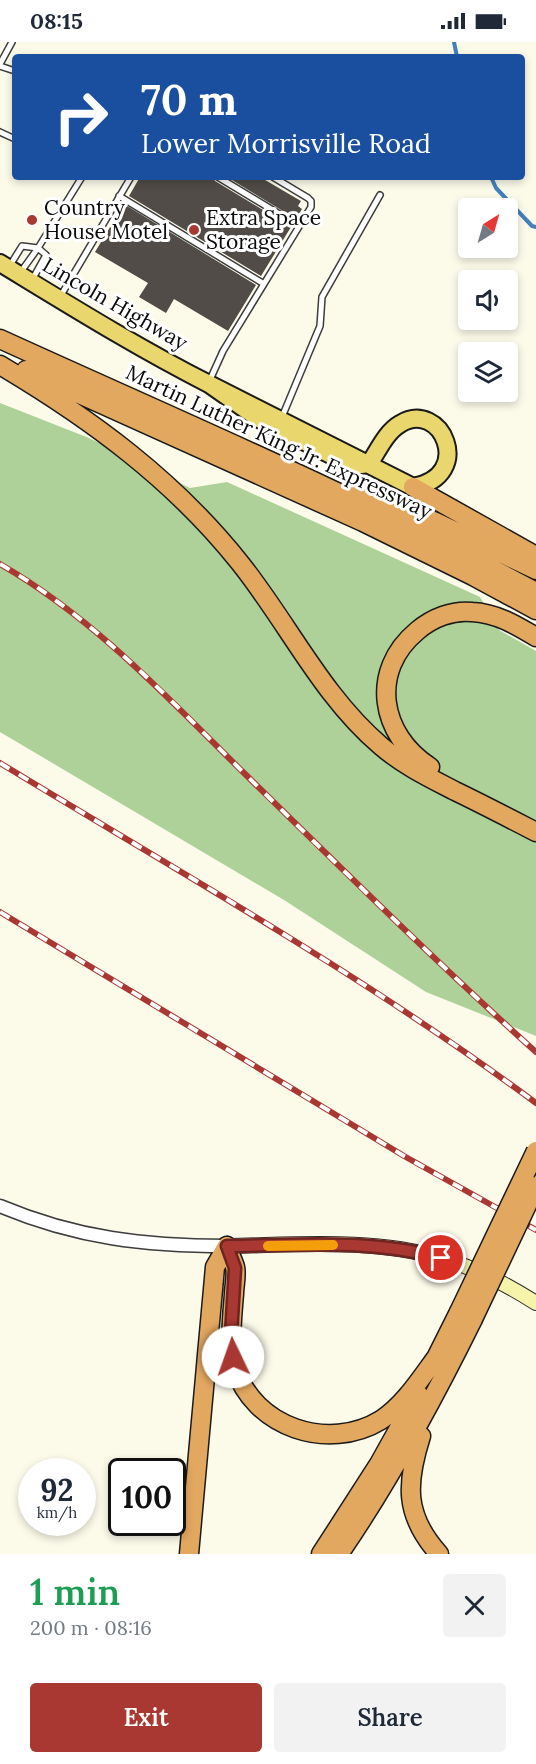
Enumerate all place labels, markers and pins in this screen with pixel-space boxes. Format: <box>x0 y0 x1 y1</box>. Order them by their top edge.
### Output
place label: Country House Motel <box>44 194 168 245</box>
place label: Extra Space Storage <box>206 204 321 255</box>
marker: Country House Motel <box>25 213 39 227</box>
marker: Extra Space Storage <box>187 223 201 237</box>
pin <box>415 1232 466 1283</box>

